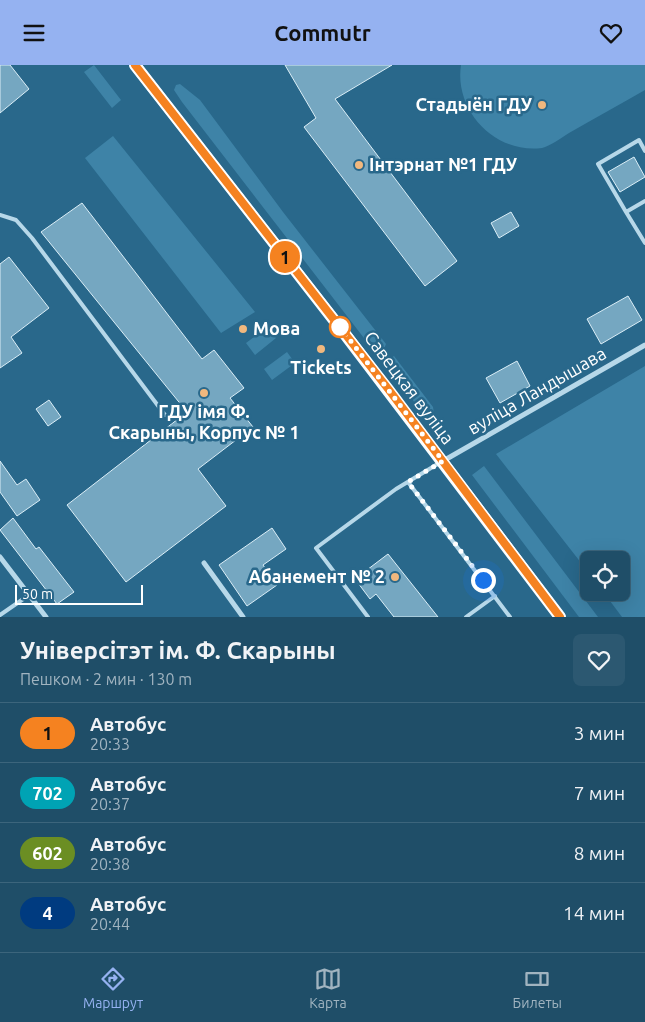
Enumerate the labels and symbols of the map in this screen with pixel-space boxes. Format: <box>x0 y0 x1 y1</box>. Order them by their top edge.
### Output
place label: Стадыён ГДУ <box>415 94 533 114</box>
marker: Стадыён ГДУ <box>536 99 548 111</box>
place label: Інтэрнат №1 ГДУ <box>369 154 518 174</box>
marker: Інтэрнат №1 ГДУ <box>353 159 365 171</box>
line badge: 1 <box>269 241 301 273</box>
unlabelled marker <box>329 316 351 338</box>
place label: Мова <box>253 318 300 338</box>
marker: Мова <box>237 323 249 335</box>
street label: Савецкая вуліца <box>361 327 459 448</box>
street label: вуліца Ландышава <box>464 342 609 438</box>
marker: Tickets <box>315 343 327 355</box>
place label: Tickets <box>290 357 352 377</box>
marker: ГДУ імя Ф. Скарыны, Корпус № 1 <box>198 387 210 399</box>
place label: ГДУ імя Ф. Скарыны, Корпус № 1 <box>108 401 300 442</box>
place label: Абанемент № 2 <box>248 566 385 586</box>
your location <box>471 568 496 593</box>
marker: Абанемент № 2 <box>389 571 401 583</box>
scale bar <box>15 582 142 605</box>

